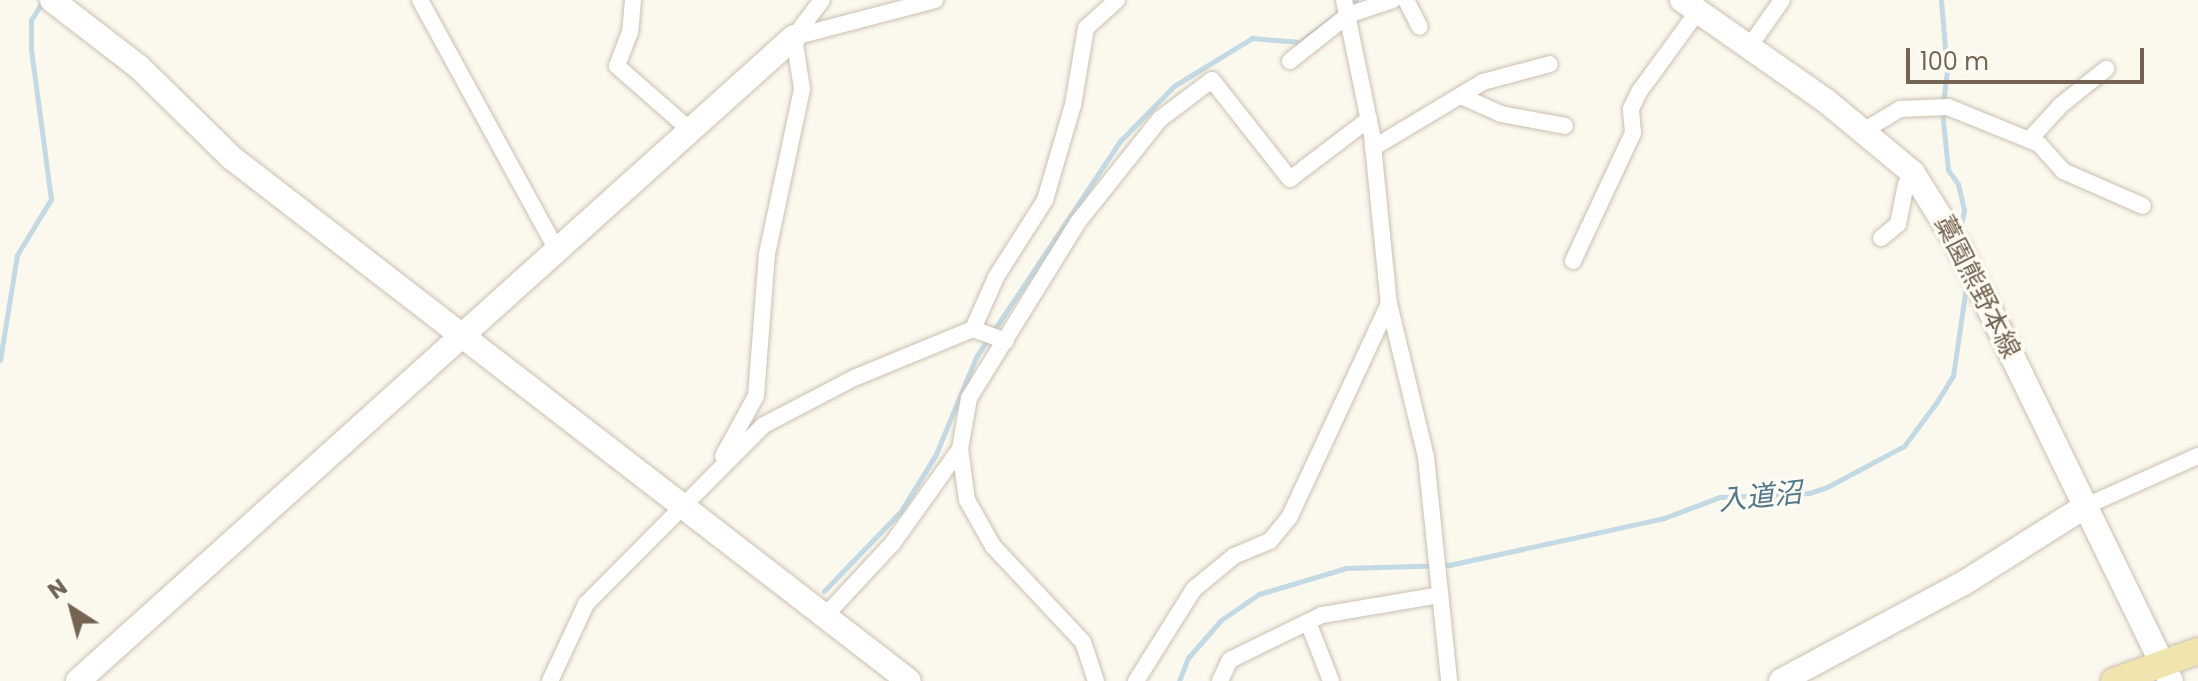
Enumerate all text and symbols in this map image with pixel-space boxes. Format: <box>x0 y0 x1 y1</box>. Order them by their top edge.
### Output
scale bar <box>1910 32 2148 82</box>
text: 100 m <box>1920 45 1989 78</box>
street label: 藁園熊野本線 <box>1928 210 2026 364</box>
water label: 入道沼 <box>1716 476 1804 518</box>
north arrow <box>32 569 112 649</box>
text: N <box>42 572 73 607</box>

